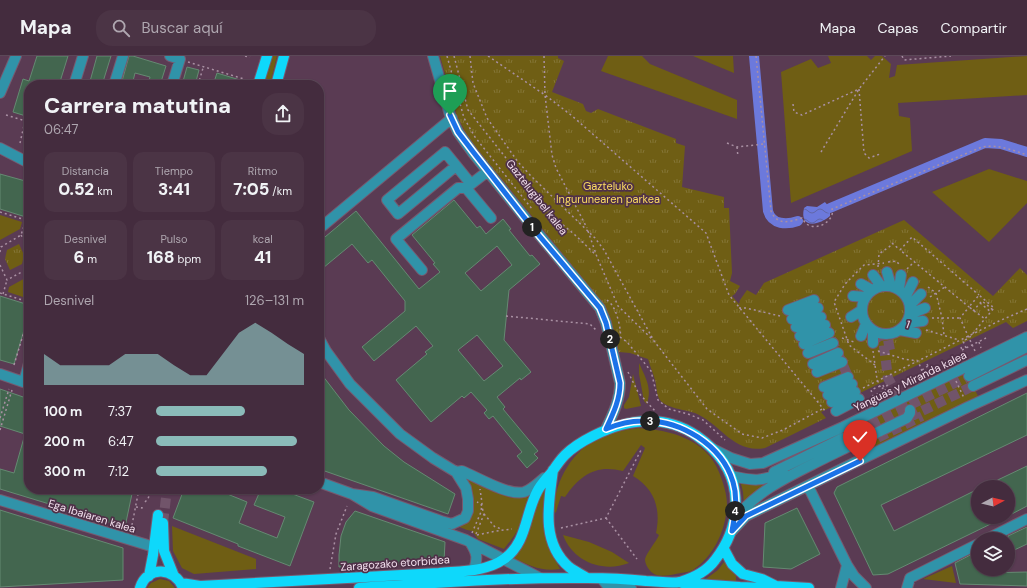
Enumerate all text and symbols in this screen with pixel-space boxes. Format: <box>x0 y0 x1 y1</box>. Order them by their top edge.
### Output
search box <box>96 10 376 46</box>
text: Mapa <box>20 15 72 40</box>
icon: search <box>110 17 132 39</box>
text: Buscar aquí <box>142 18 223 38</box>
text: Mapa <box>820 19 856 37</box>
text: Capas <box>878 19 919 37</box>
text: Compartir <box>941 19 1007 37</box>
pin <box>433 74 467 115</box>
icon: arrive <box>439 80 461 102</box>
text: Carrera matutina <box>44 91 231 120</box>
button: share <box>262 93 304 135</box>
text: 06:47 <box>44 121 79 138</box>
street label: Gaztelugibel kalea <box>503 156 571 238</box>
text: Distancia <box>62 164 109 178</box>
text: Tiempo <box>155 164 193 178</box>
text: Ritmo <box>248 164 278 178</box>
text: 0.52 <box>58 178 94 200</box>
text: 3:41 <box>158 178 190 200</box>
text: 7:05 <box>233 178 269 200</box>
park label: Gazteluko Ingurunearen parkea <box>556 179 660 206</box>
text: km <box>94 184 112 198</box>
text: /km <box>269 184 292 198</box>
pin: 1 <box>522 217 542 237</box>
text: 1 <box>530 220 534 234</box>
text: Desnivel <box>64 232 107 246</box>
text: Pulso <box>160 232 188 246</box>
text: kcal <box>253 232 273 246</box>
text: 6 <box>74 246 84 268</box>
text: 168 <box>147 246 175 268</box>
text: 41 <box>254 246 271 268</box>
text: m <box>84 252 97 266</box>
text: bpm <box>175 252 201 266</box>
text: Desnivel <box>44 292 94 309</box>
text: 126–131 m <box>245 292 304 309</box>
street label: 1 <box>904 317 912 331</box>
pin: 2 <box>600 329 620 349</box>
text: 2 <box>607 332 613 346</box>
street label: Yanguas y Miranda kalea <box>851 348 969 414</box>
text: 100 m <box>44 403 82 420</box>
text: 7:37 <box>108 403 132 420</box>
pin: 3 <box>640 411 660 431</box>
text: 3 <box>647 414 653 428</box>
pin <box>843 420 877 461</box>
icon: check <box>849 426 871 448</box>
text: 200 m <box>44 433 85 450</box>
text: 6:47 <box>108 433 134 450</box>
text: 300 m <box>44 463 85 480</box>
text: 7:12 <box>108 463 129 480</box>
north arrow <box>971 480 1015 524</box>
map controls <box>971 480 1015 576</box>
street label: Ega Ibaiaren kalea <box>47 496 137 536</box>
pin: 4 <box>725 501 745 521</box>
text: 4 <box>731 504 739 518</box>
button: layers <box>971 532 1015 576</box>
street label: Zaragozako etorbidea <box>340 552 450 574</box>

